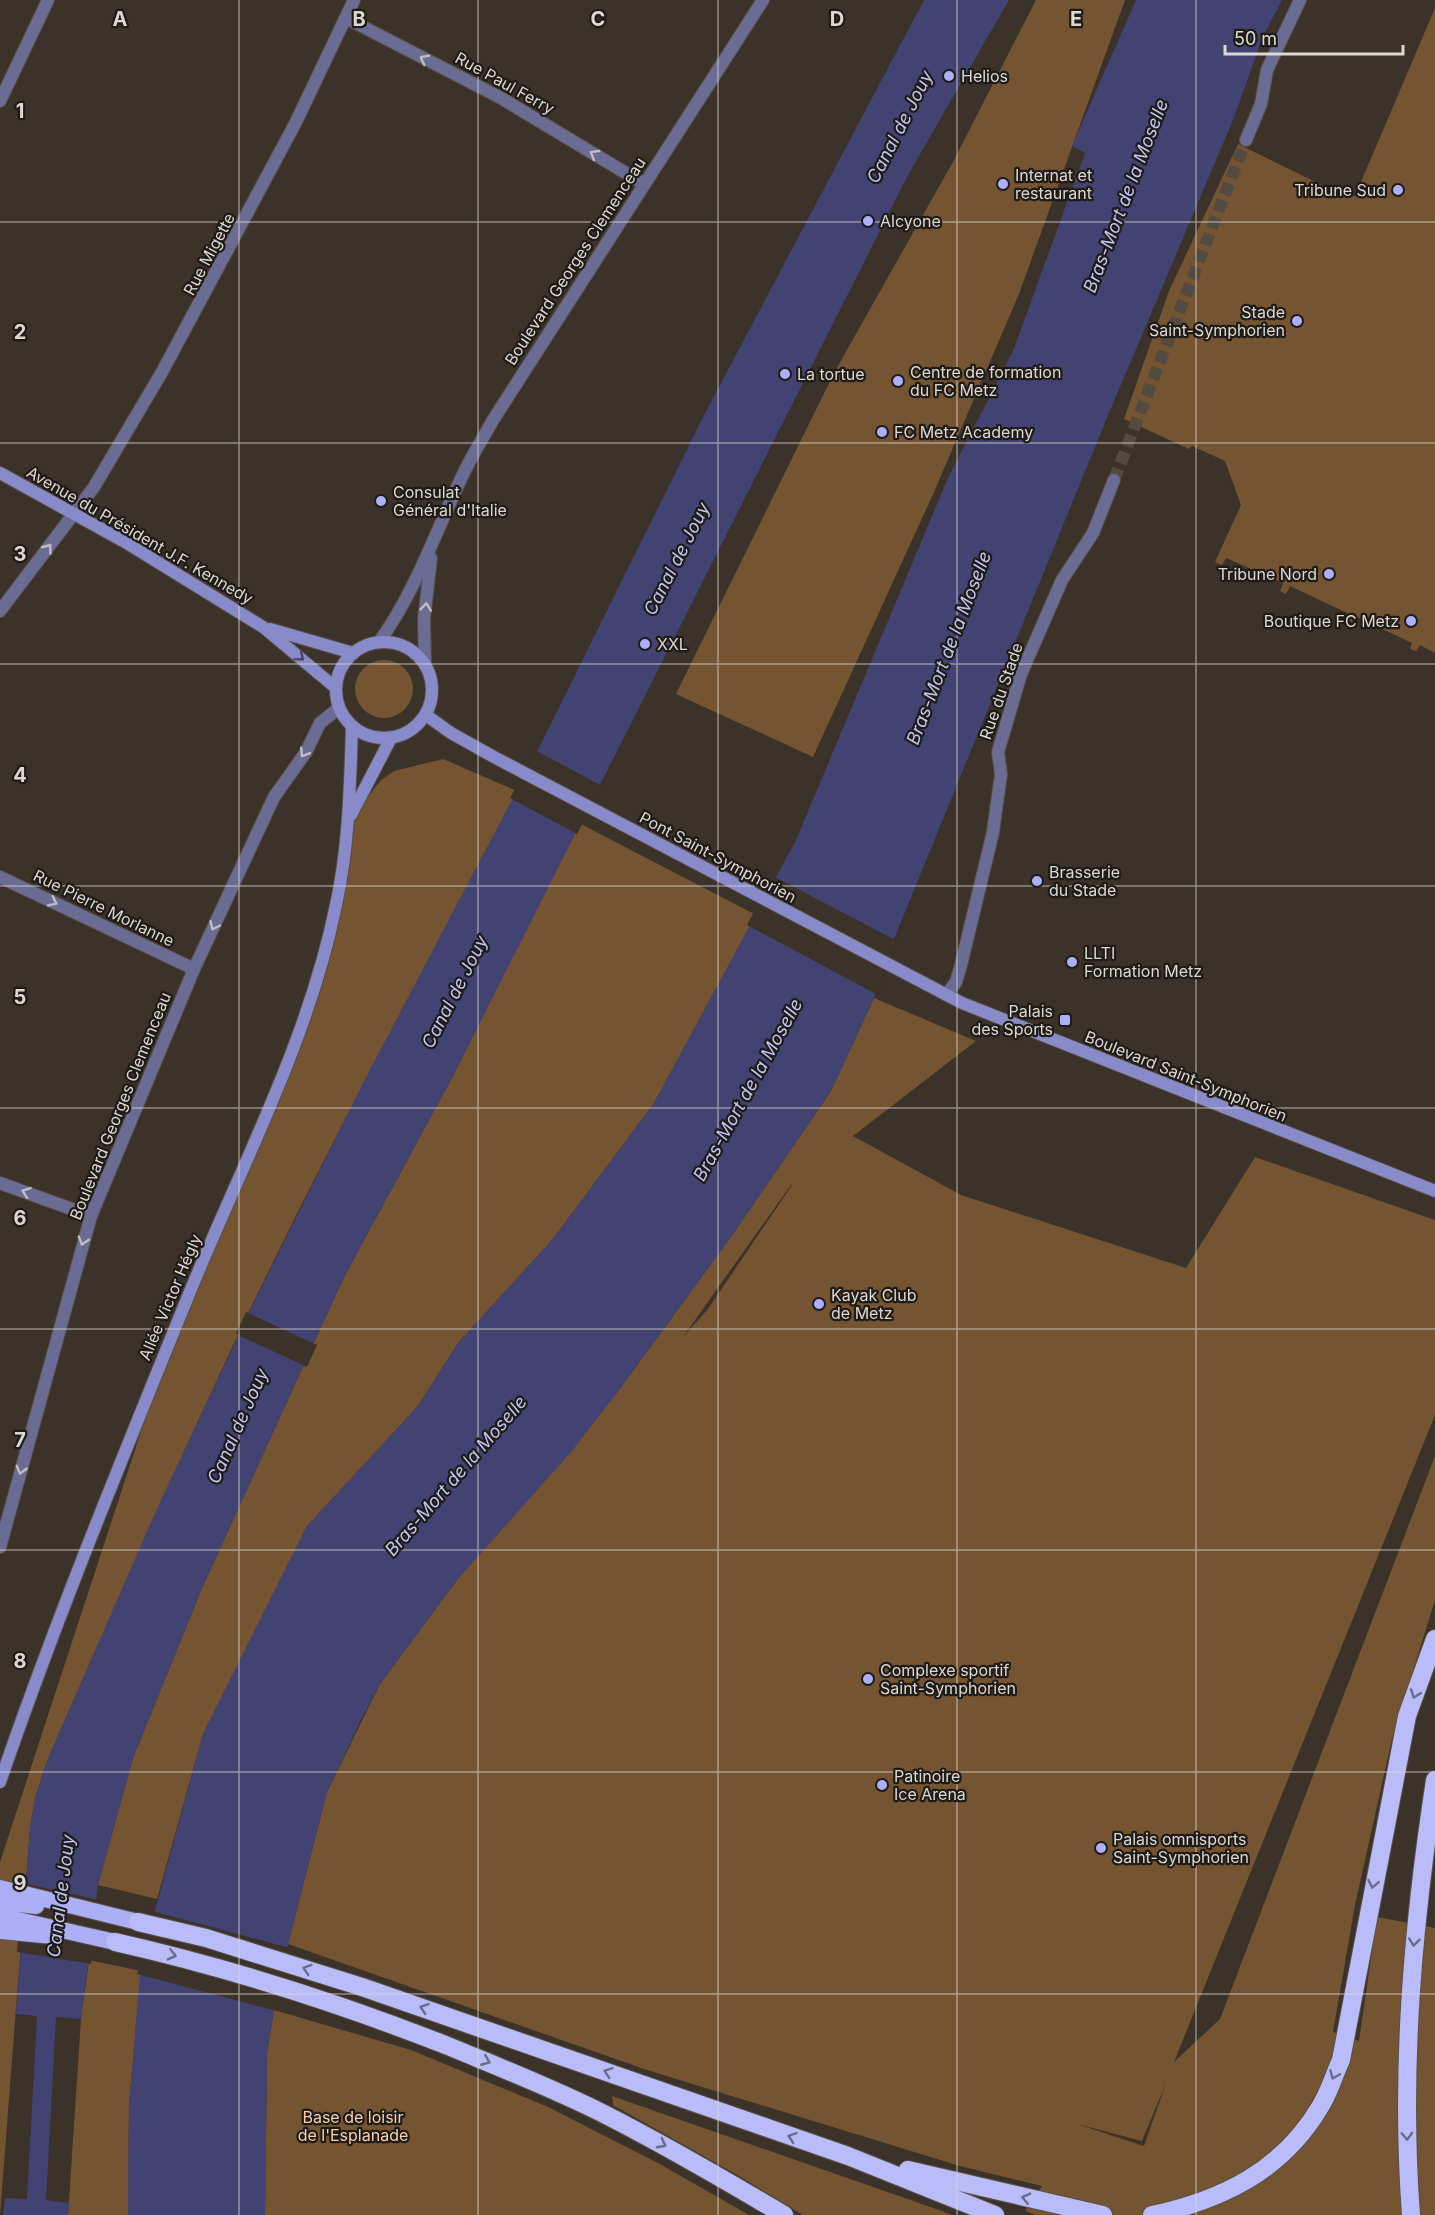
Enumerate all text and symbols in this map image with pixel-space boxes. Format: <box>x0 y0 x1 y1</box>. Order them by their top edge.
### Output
text: A <box>113 7 128 31</box>
text: B <box>352 7 366 31</box>
text: C <box>591 7 605 31</box>
text: D <box>830 7 844 31</box>
text: E <box>1070 7 1082 31</box>
scale bar <box>1225 18 1404 56</box>
text: 50 m <box>1234 28 1277 49</box>
street label: Rue Paul Ferry <box>452 48 558 118</box>
one-way arrow <box>420 54 431 66</box>
water label: Canal de Jouy <box>862 66 937 187</box>
place label: Helios <box>961 66 1008 86</box>
marker: Helios <box>942 69 956 83</box>
water label: Bras-Mort de la Moselle <box>1079 96 1172 295</box>
text: 1 <box>16 99 24 123</box>
one-way arrow <box>590 149 600 161</box>
street label: Boulevard Georges Clemenceau <box>500 153 650 369</box>
place label: Internat et restaurant <box>1015 165 1092 203</box>
marker: Internat et restaurant <box>996 177 1010 191</box>
place label: Tribune Sud <box>1294 180 1386 200</box>
marker: Tribune Sud <box>1391 183 1405 197</box>
street label: Rue Migette <box>179 209 239 299</box>
place label: Alcyone <box>880 211 941 231</box>
marker: Alcyone <box>861 214 875 228</box>
place label: Stade Saint-Symphorien <box>1149 302 1285 340</box>
marker: Stade Saint-Symphorien <box>1290 314 1304 328</box>
text: 2 <box>14 320 26 344</box>
place label: Centre de formation du FC Metz <box>910 362 1061 400</box>
place label: La tortue <box>797 364 865 384</box>
marker: La tortue <box>778 367 792 381</box>
marker: Centre de formation du FC Metz <box>891 374 905 388</box>
place label: FC Metz Academy <box>894 422 1033 442</box>
marker: FC Metz Academy <box>875 425 889 439</box>
street label: Avenue du Président J.F. Kennedy <box>23 462 257 608</box>
place label: Consulat Général d'Italie <box>393 482 507 520</box>
marker: Consulat Général d'Italie <box>374 494 388 508</box>
water label: Canal de Jouy <box>639 498 714 619</box>
text: 3 <box>14 542 26 566</box>
one-way arrow <box>41 544 52 555</box>
water label: Bras-Mort de la Moselle <box>902 548 995 747</box>
place label: Tribune Nord <box>1218 564 1317 584</box>
marker: Tribune Nord <box>1322 567 1336 581</box>
one-way arrow <box>419 602 432 611</box>
place label: Boutique FC Metz <box>1264 611 1399 631</box>
marker: Boutique FC Metz <box>1404 614 1418 628</box>
place label: XXL <box>657 634 688 654</box>
marker: XXL <box>638 637 652 651</box>
street label: Rue du Stade <box>975 640 1027 742</box>
one-way arrow <box>293 650 304 661</box>
one-way arrow <box>301 747 312 758</box>
text: 4 <box>13 763 27 787</box>
street label: Pont Saint-Symphorien <box>636 807 800 907</box>
place label: Brasserie du Stade <box>1049 862 1120 900</box>
street label: Rue Pierre Morlanne <box>30 865 178 951</box>
marker: Brasserie du Stade <box>1030 874 1044 888</box>
one-way arrow <box>46 894 57 906</box>
one-way arrow <box>210 919 222 930</box>
water label: Canal de Jouy <box>417 931 492 1052</box>
place label: LLTI Formation Metz <box>1084 943 1202 981</box>
marker: LLTI Formation Metz <box>1065 955 1079 969</box>
text: 5 <box>14 985 26 1009</box>
street label: Boulevard Georges Clemenceau <box>65 989 175 1223</box>
water label: Bras-Mort de la Moselle <box>689 995 806 1185</box>
place label: Palais des Sports <box>971 1001 1053 1039</box>
marker: Palais des Sports <box>1058 1013 1072 1027</box>
street label: Boulevard Saint-Symphorien <box>1082 1026 1290 1126</box>
one-way arrow <box>21 1187 31 1200</box>
text: 6 <box>14 1206 27 1230</box>
street label: Allée Victor Hégly <box>134 1231 206 1363</box>
one-way arrow <box>78 1235 90 1246</box>
place label: Kayak Club de Metz <box>831 1285 917 1323</box>
marker: Kayak Club de Metz <box>812 1297 826 1311</box>
water label: Canal de Jouy <box>203 1364 273 1487</box>
water label: Bras-Mort de la Moselle <box>380 1391 531 1560</box>
text: 7 <box>14 1428 26 1452</box>
one-way arrow <box>16 1464 28 1475</box>
text: 8 <box>13 1649 27 1673</box>
place label: Complexe sportif Saint-Symphorien <box>880 1660 1016 1698</box>
marker: Complexe sportif Saint-Symphorien <box>861 1672 875 1686</box>
one-way arrow <box>1410 1688 1422 1699</box>
place label: Patinoire Ice Arena <box>894 1766 966 1804</box>
marker: Patinoire Ice Arena <box>875 1778 889 1792</box>
place label: Palais omnisports Saint-Symphorien <box>1113 1829 1249 1867</box>
water label: Canal de Jouy <box>43 1832 79 1959</box>
marker: Palais omnisports Saint-Symphorien <box>1094 1841 1108 1855</box>
text: 9 <box>14 1871 27 1895</box>
one-way arrow <box>1367 1879 1380 1889</box>
one-way arrow <box>1408 1937 1421 1946</box>
one-way arrow <box>167 1948 177 1961</box>
one-way arrow <box>302 1963 313 1976</box>
one-way arrow <box>419 2003 430 2016</box>
one-way arrow <box>480 2054 490 2067</box>
one-way arrow <box>603 2067 614 2080</box>
one-way arrow <box>1329 2069 1341 2080</box>
park label: Base de loisir de l'Esplanade <box>298 2107 408 2145</box>
one-way arrow <box>787 2131 798 2144</box>
one-way arrow <box>1401 2132 1414 2141</box>
one-way arrow <box>656 2137 666 2148</box>
one-way arrow <box>1021 2193 1031 2206</box>

